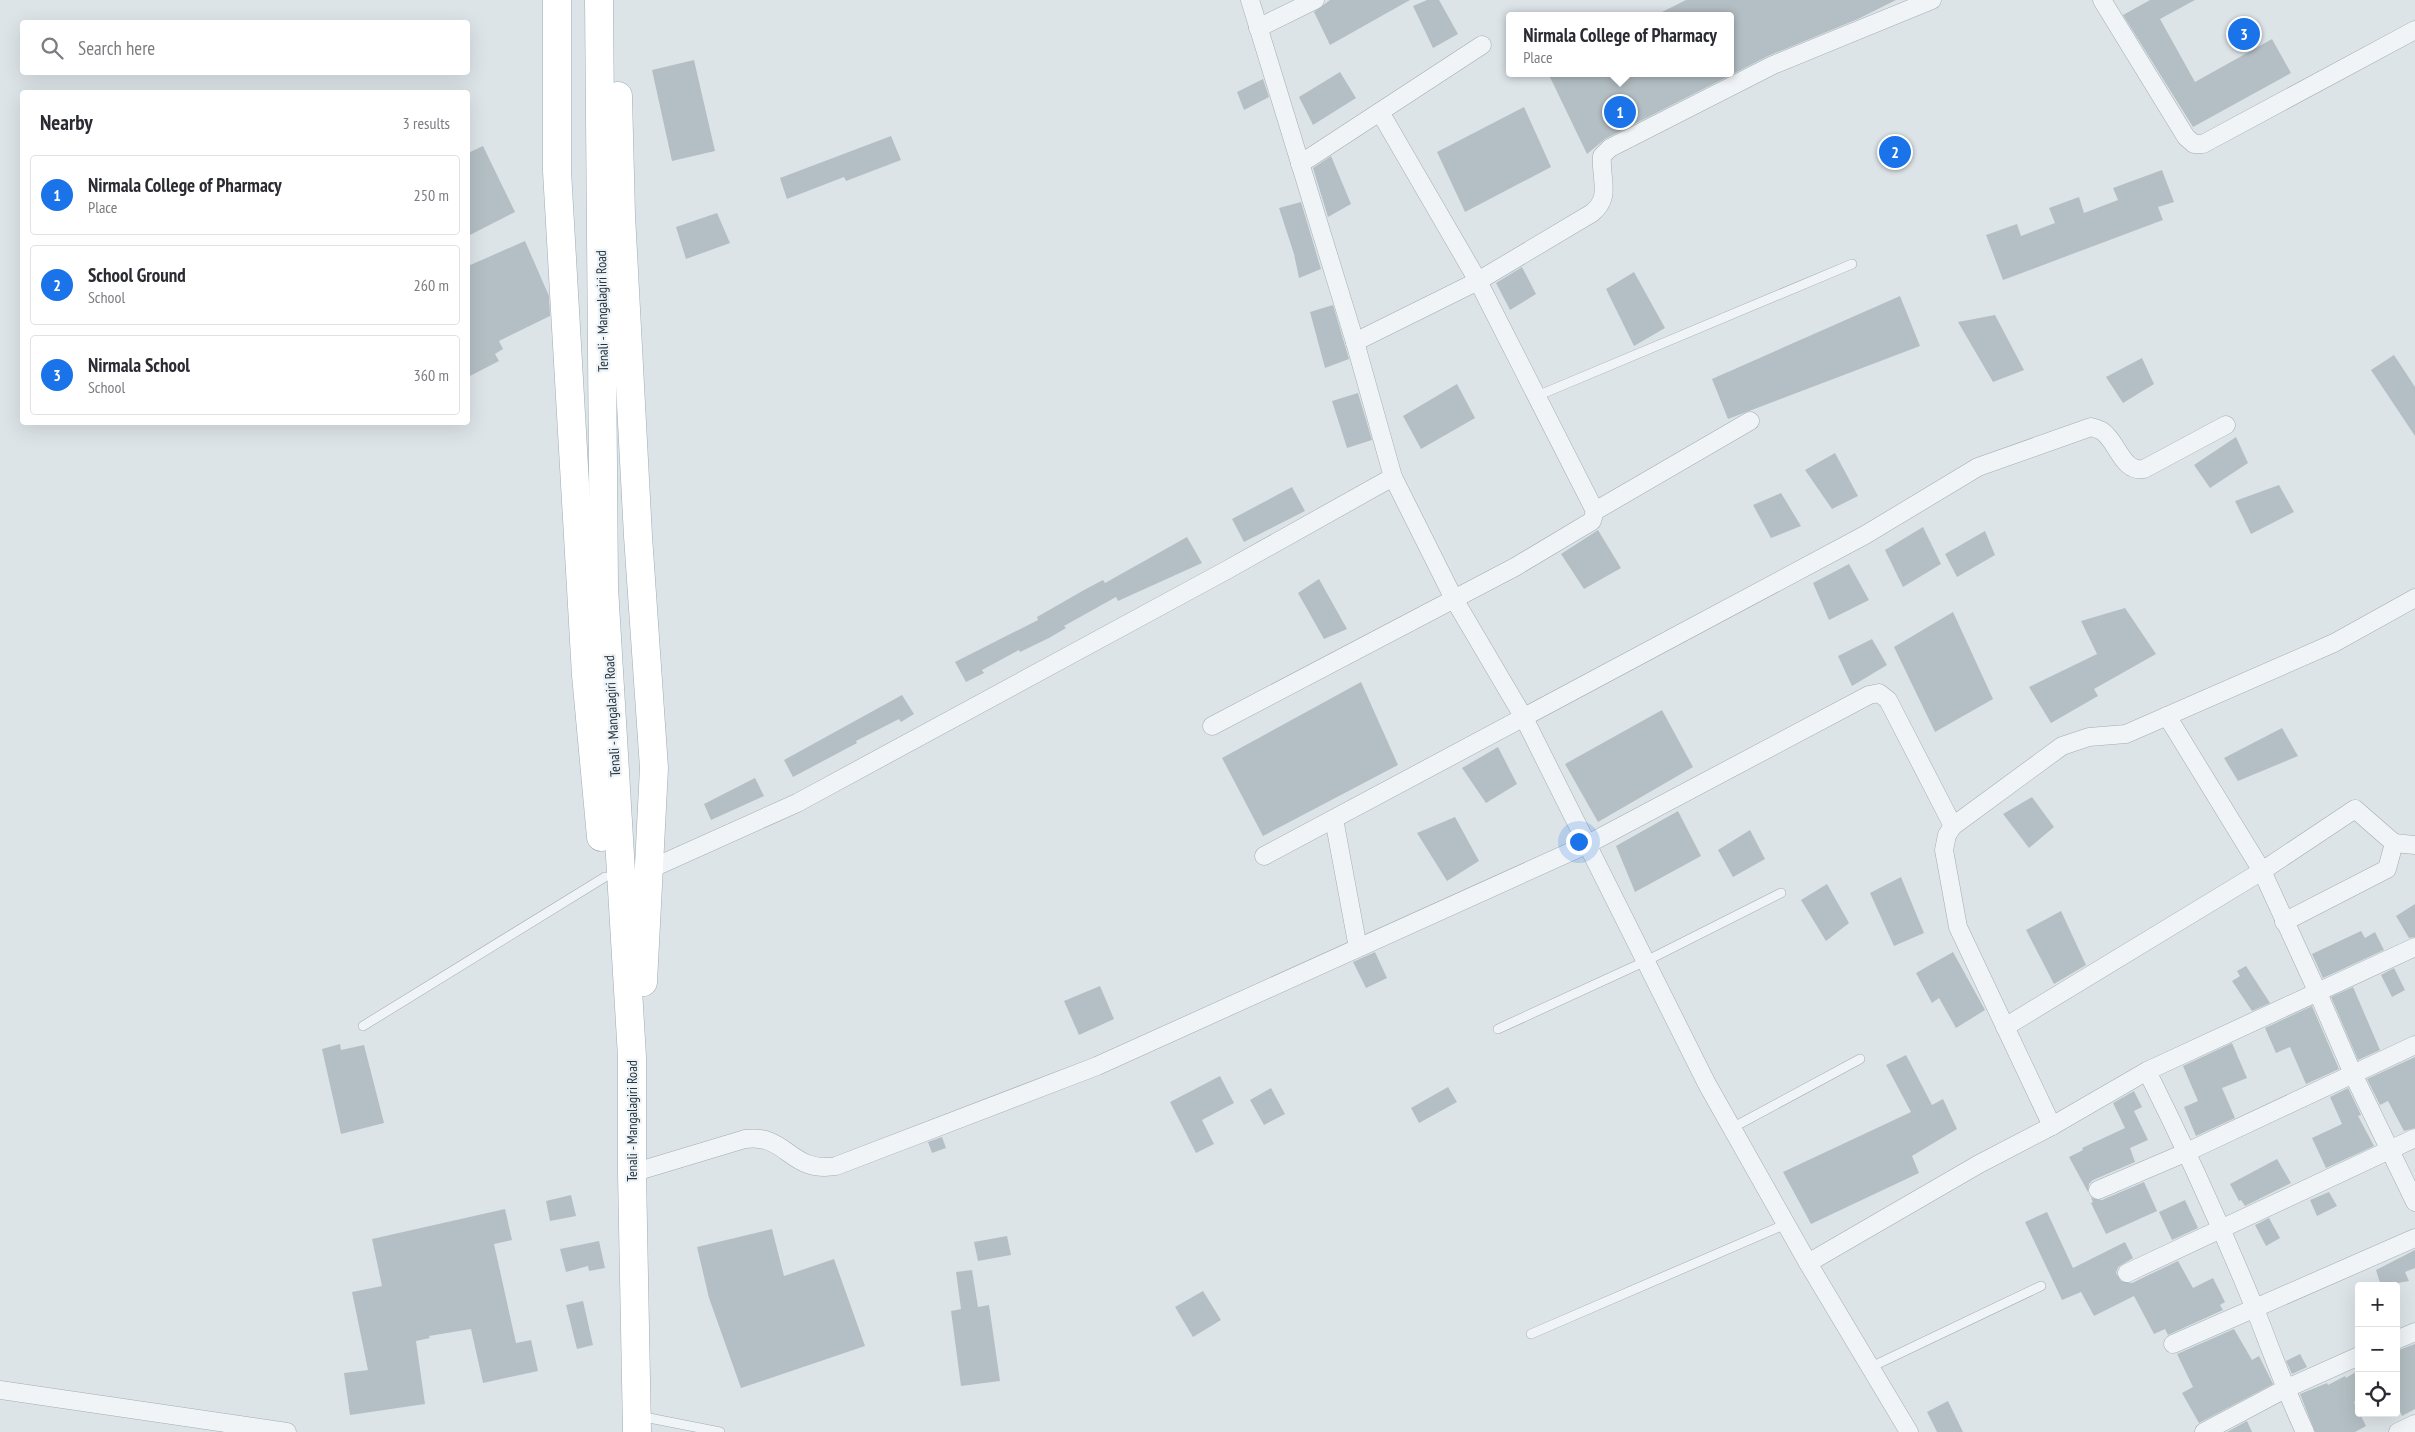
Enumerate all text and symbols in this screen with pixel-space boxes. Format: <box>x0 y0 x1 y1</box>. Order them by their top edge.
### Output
popup <box>1506 12 1734 77</box>
pin: 3 <box>2228 15 2260 53</box>
search box <box>20 20 470 75</box>
text: Nirmala College of Pharmacy <box>1523 23 1717 47</box>
icon: search <box>38 34 66 62</box>
text: Search here <box>78 36 155 60</box>
text: Place <box>1523 47 1553 67</box>
pin: 1 <box>1604 93 1636 131</box>
text: Nearby <box>40 109 93 136</box>
text: 3 results <box>403 113 450 133</box>
pin: 2 <box>1879 133 1911 171</box>
text: Nirmala College of Pharmacy <box>88 173 282 197</box>
text: 1 <box>53 185 61 205</box>
text: 250 m <box>414 185 449 205</box>
text: Place <box>88 197 117 217</box>
street label: Tenali - Mangalagiri Road <box>592 250 612 372</box>
text: School Ground <box>88 263 186 287</box>
text: 2 <box>53 275 61 295</box>
text: 260 m <box>414 275 449 295</box>
text: School <box>88 287 125 307</box>
text: Nirmala School <box>88 353 190 377</box>
text: 3 <box>53 365 61 385</box>
text: 360 m <box>414 365 449 385</box>
text: School <box>88 377 125 397</box>
street label: Tenali - Mangalagiri Road <box>600 655 624 777</box>
your location <box>1566 829 1592 855</box>
street label: Tenali - Mangalagiri Road <box>623 1060 641 1182</box>
map controls <box>2355 1282 2400 1417</box>
button: + <box>2355 1282 2400 1327</box>
button: − <box>2355 1327 2400 1372</box>
button: locate <box>2355 1372 2400 1417</box>

